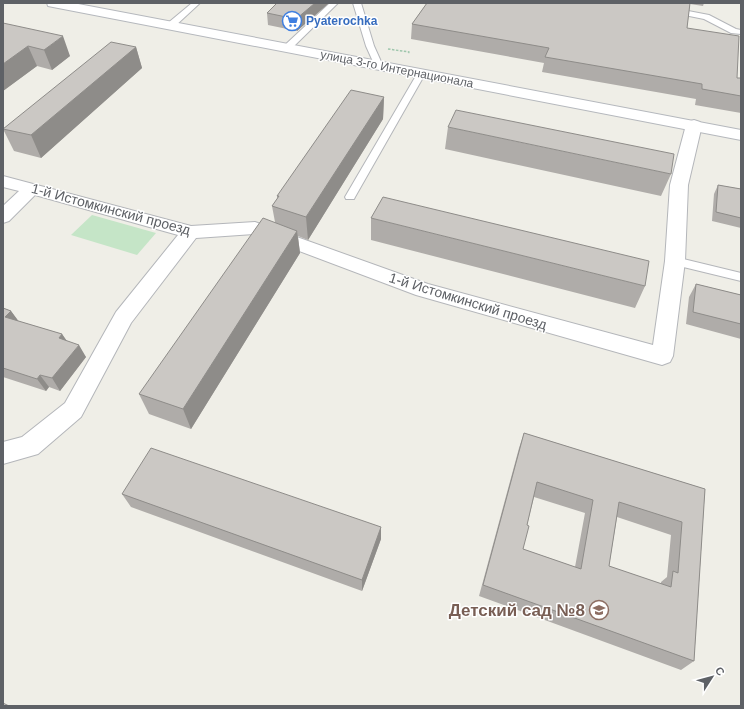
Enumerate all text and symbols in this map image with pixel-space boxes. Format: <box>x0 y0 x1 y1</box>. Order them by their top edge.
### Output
supermarket icon: Pyaterochka <box>281 10 303 32</box>
place label: Pyaterochka <box>306 14 378 28</box>
street label: улица 3-го Интернационала <box>319 47 475 91</box>
street label: 1-й Истомкинский проезд <box>30 180 192 238</box>
street label: 1-й Истомкинский проезд <box>387 269 549 333</box>
school or university icon: Детский сад №8 <box>588 599 610 621</box>
place label: Детский сад №8 <box>449 601 585 620</box>
north arrow <box>692 657 732 697</box>
text: С <box>713 664 727 678</box>

